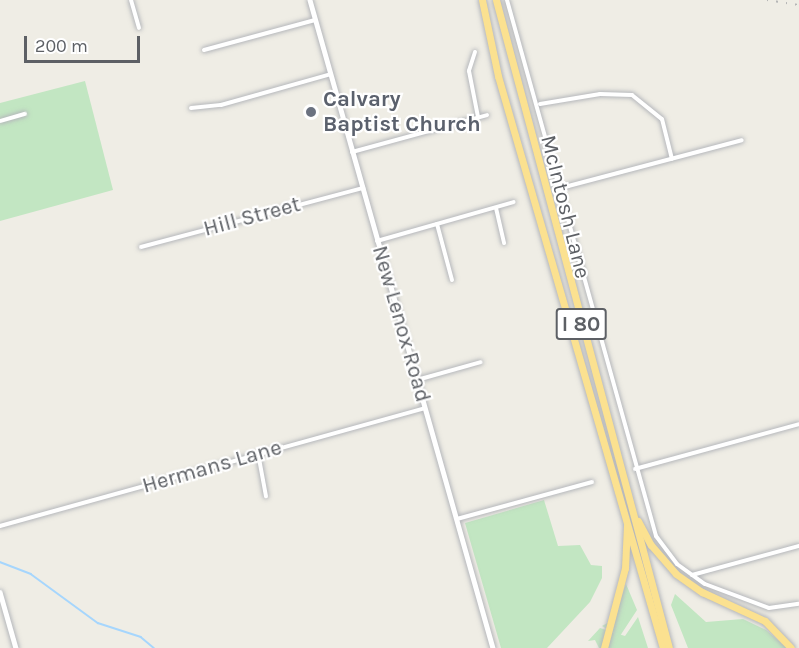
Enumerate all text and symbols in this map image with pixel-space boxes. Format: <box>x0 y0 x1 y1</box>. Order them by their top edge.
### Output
scale bar <box>27 24 142 62</box>
text: 200 m <box>35 35 88 57</box>
place label: Calvary Baptist Church <box>323 86 481 138</box>
marker: Calvary Baptist Church <box>304 105 318 119</box>
street label: McIntosh Lane <box>534 133 596 281</box>
street label: Hill Street <box>201 191 303 243</box>
street label: New Lenox Road <box>366 243 436 405</box>
road number: I 80 <box>556 306 606 342</box>
street label: Hermans Lane <box>139 435 285 499</box>

